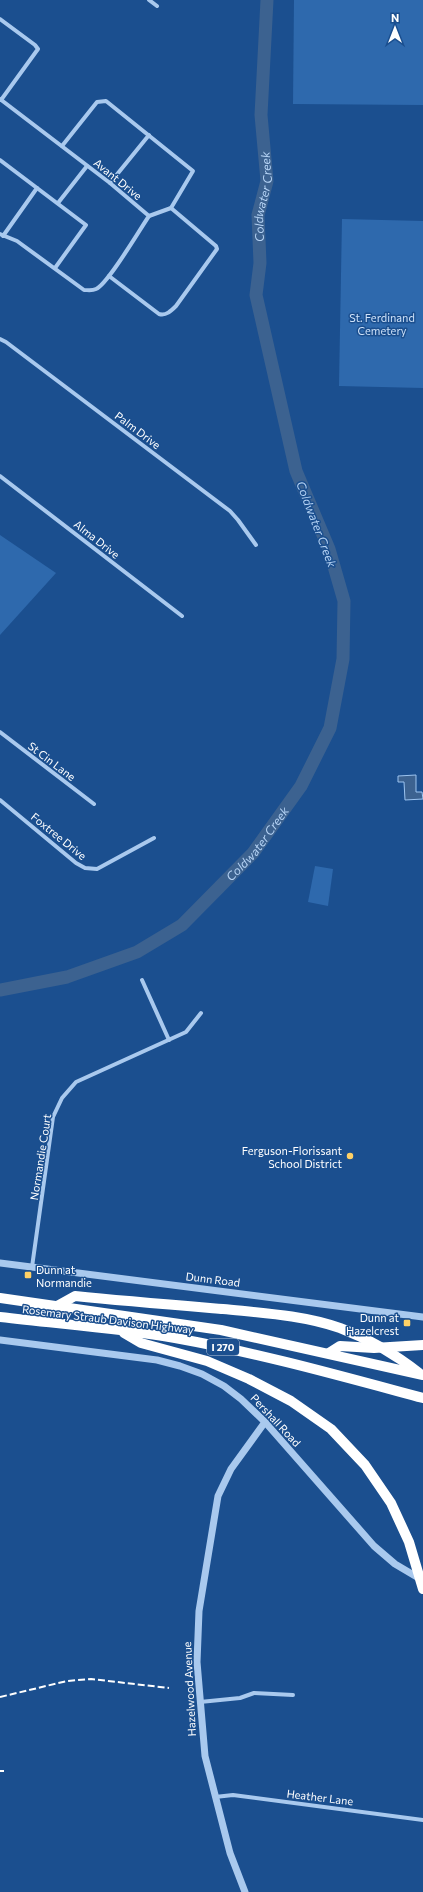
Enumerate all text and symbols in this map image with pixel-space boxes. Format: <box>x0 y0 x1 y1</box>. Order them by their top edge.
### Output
north arrow <box>375 8 415 48</box>
text: N <box>391 11 399 24</box>
water label: Coldwater Creek <box>251 151 274 242</box>
street label: Avant Drive <box>91 156 145 202</box>
park label: St. Ferdinand Cemetery <box>349 311 415 337</box>
street label: Palm Drive <box>113 409 164 451</box>
water label: Coldwater Creek <box>294 479 340 570</box>
street label: Alma Drive <box>72 517 123 561</box>
street label: St Cin Lane <box>26 739 78 783</box>
water label: Coldwater Creek <box>223 803 291 884</box>
street label: Foxtree Drive <box>29 810 89 862</box>
street label: Normandie Court <box>27 1112 53 1201</box>
place label: Ferguson-Florissant School District <box>242 1144 342 1170</box>
marker: Ferguson-Florissant School District <box>345 1151 355 1161</box>
place label: Dunn at Normandie <box>36 1263 92 1289</box>
street label: Dunn Road <box>185 1269 241 1289</box>
marker: Dunn at Normandie <box>23 1270 33 1280</box>
street label: Rosemary Straub Davison Highway <box>21 1302 195 1336</box>
place label: Dunn at Hazelcrest <box>346 1311 399 1337</box>
marker: Dunn at Hazelcrest <box>402 1318 412 1328</box>
road number: I 270 <box>207 1339 239 1355</box>
street label: Pershall Road <box>248 1391 304 1449</box>
street label: Hazelwood Avenue <box>180 1641 198 1737</box>
street label: Heather Lane <box>286 1786 354 1808</box>

